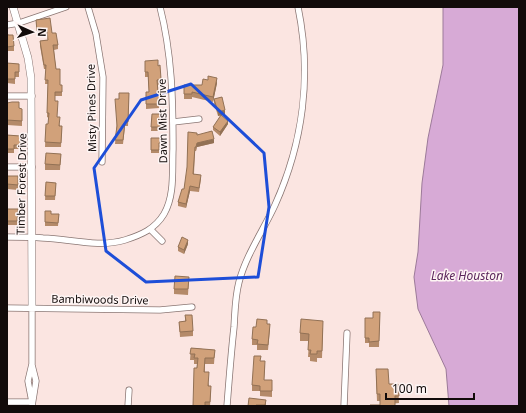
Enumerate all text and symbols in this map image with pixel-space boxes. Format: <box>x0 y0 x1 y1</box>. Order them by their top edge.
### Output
north arrow <box>12 12 52 52</box>
text: N <box>35 28 50 37</box>
street label: Misty Pines Drive <box>83 64 99 152</box>
street label: Dawn Mist Drive <box>154 79 170 163</box>
street label: Timber Forest Drive <box>13 133 29 235</box>
water label: Lake Houston <box>431 267 503 284</box>
street label: Bambiwoods Drive <box>51 291 149 307</box>
scale bar <box>386 375 474 401</box>
text: 100 m <box>392 380 427 397</box>

